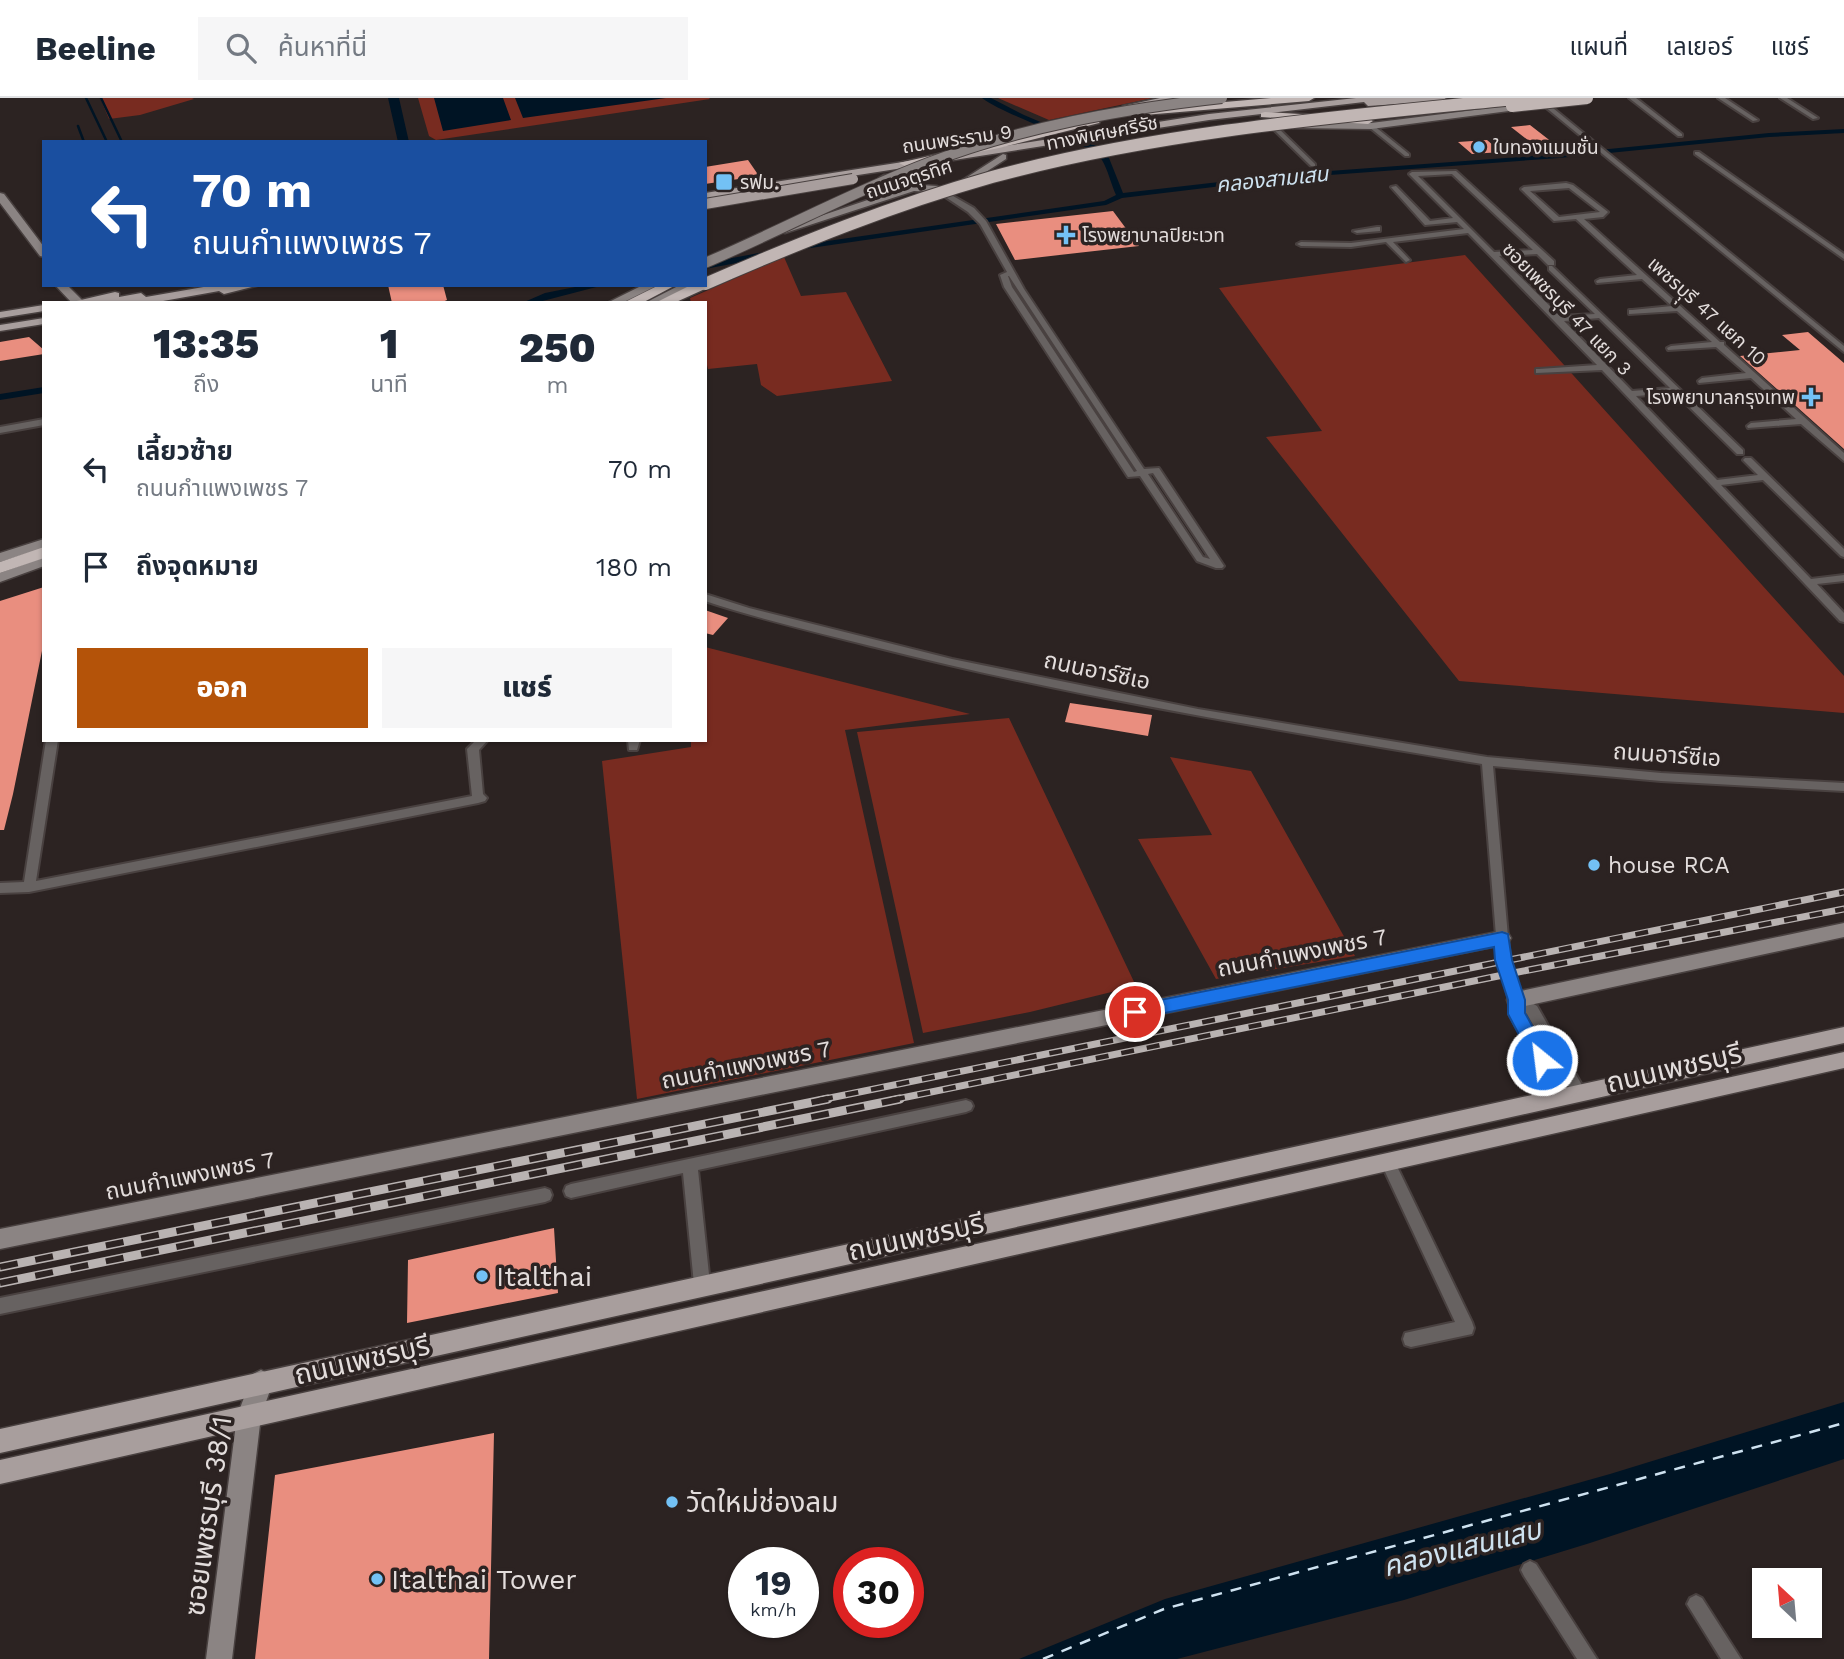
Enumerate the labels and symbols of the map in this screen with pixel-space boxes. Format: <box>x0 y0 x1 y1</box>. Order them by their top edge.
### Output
street label: ทางพิเศษศรีรัช <box>1044 111 1160 155</box>
street label: ถนนพระราม 9 <box>901 120 1013 158</box>
place label: ใบทองแมนชั่น <box>1493 135 1599 159</box>
marker: ใบทองแมนชั่น <box>1471 139 1487 155</box>
street label: ถนนจตุรทิศ <box>863 154 955 204</box>
water label: คลองสามเสน <box>1215 161 1330 197</box>
place label: รฟม. <box>740 171 779 194</box>
marker: รฟม. <box>714 172 734 192</box>
place label: โรงพยาบาลปิยะเวท <box>1082 224 1225 247</box>
marker: โรงพยาบาลปิยะเวท <box>1056 225 1076 245</box>
street label: ซอยเพชรบุรี 47 แยก 3 <box>1498 238 1636 380</box>
street label: เพชรบุุรี 47 แยก 10 <box>1640 252 1771 374</box>
place label: โรงพยาบาลกรุงเทพ <box>1646 386 1795 409</box>
marker: โรงพยาบาลกรุงเทพ <box>1801 387 1821 407</box>
street label: ถนนอาร์ซีเอ <box>1041 647 1153 695</box>
street label: ถนนอาร์ซีเอ <box>1612 738 1722 772</box>
place label: house RCA <box>1608 852 1730 879</box>
marker: house RCA <box>1586 857 1602 873</box>
street label: ถนนกำแพงเพชร 7 <box>1215 923 1389 983</box>
pin <box>1105 982 1165 1042</box>
position arrow <box>1505 1023 1579 1097</box>
street label: ถนนกำแพงเพชร 7 <box>659 1035 833 1095</box>
street label: ถนนเพชรบุรี <box>1603 1036 1745 1100</box>
street label: ถนนกำแพงเพชร 7 <box>103 1146 277 1206</box>
street label: ถนนเพชรบุรี <box>845 1207 987 1267</box>
place label: Italthai <box>496 1260 592 1293</box>
marker: Italthai <box>474 1268 490 1284</box>
street label: ถนนเพชรบุรี <box>291 1328 433 1392</box>
street label: ซอยเพชรบุรี 38/1 <box>178 1414 238 1618</box>
place label: วัดใหม่ช่องลม <box>686 1486 838 1519</box>
marker: วัดใหม่ช่องลม <box>664 1494 680 1510</box>
water label: คลองแสนแสบ <box>1380 1512 1546 1584</box>
speed limit sign: 30 <box>833 1547 924 1638</box>
place label: Italthai Tower <box>391 1563 577 1596</box>
north arrow <box>1752 1568 1822 1638</box>
marker: Italthai Tower <box>369 1571 385 1587</box>

